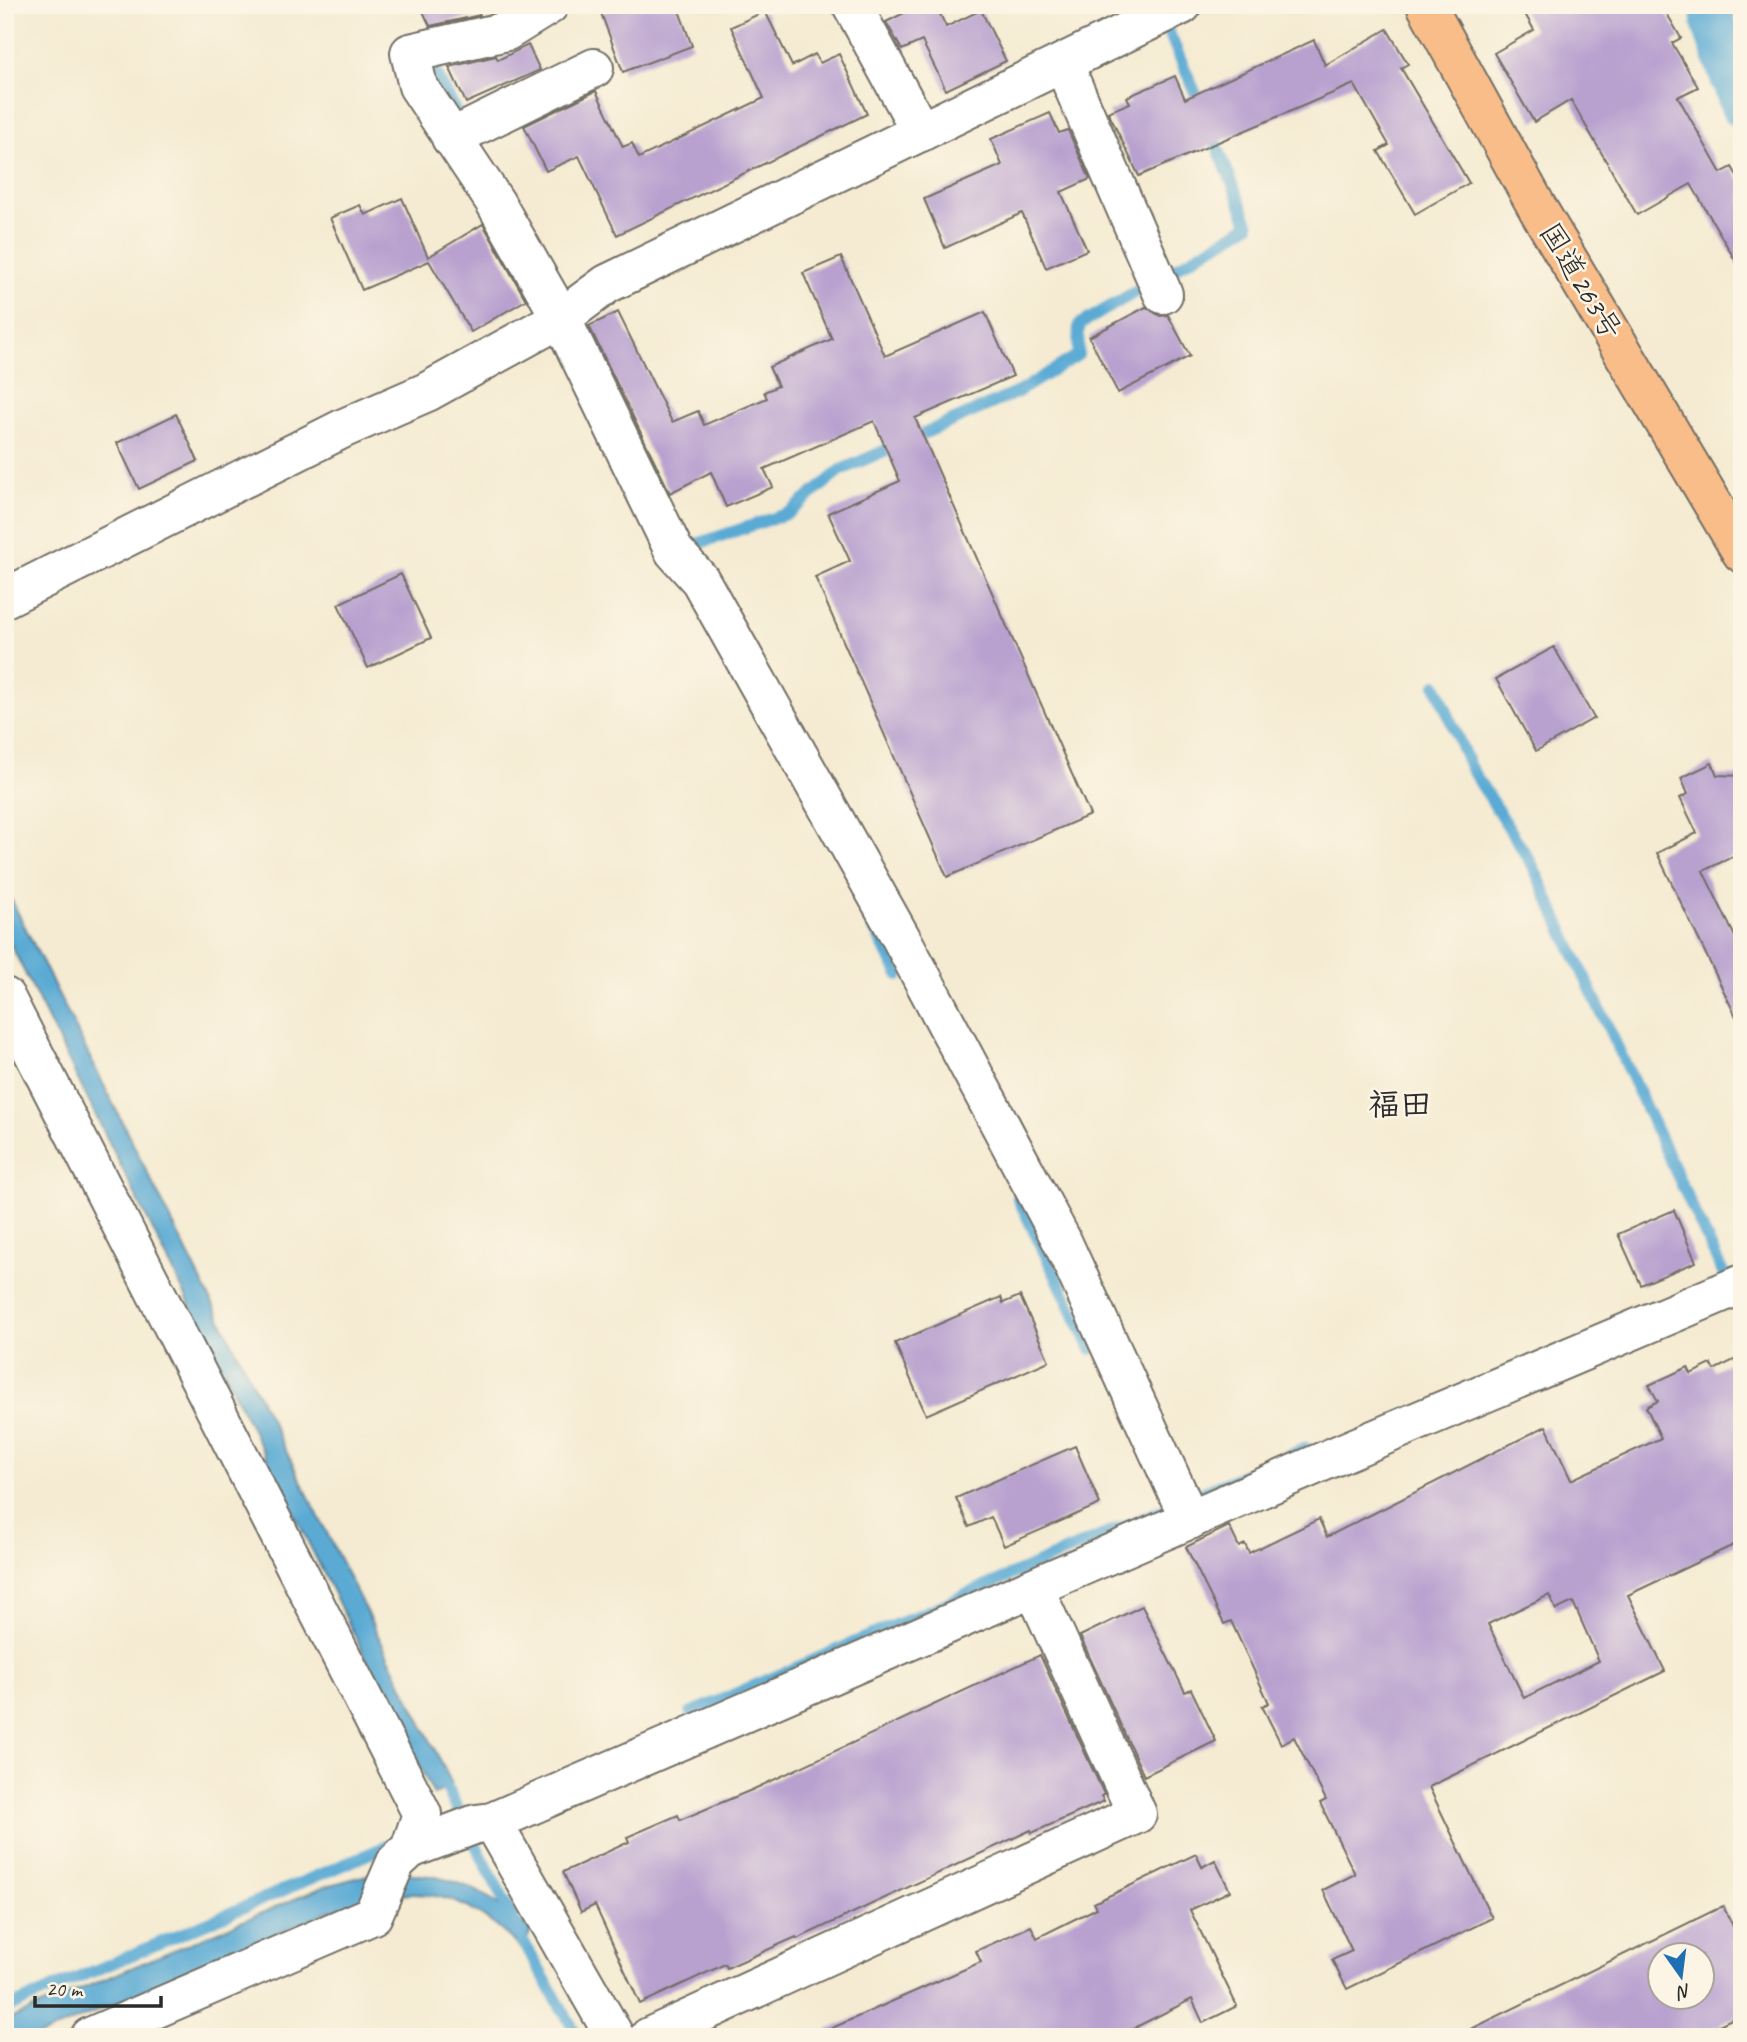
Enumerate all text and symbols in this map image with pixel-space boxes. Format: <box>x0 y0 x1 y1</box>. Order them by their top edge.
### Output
street label: 国道263号 <box>1531 215 1631 347</box>
district label: 福田 <box>1368 1084 1432 1125</box>
north arrow <box>1646 1940 1716 2010</box>
scale bar <box>35 1965 161 2009</box>
text: 20 m <box>46 1976 84 2002</box>
text: N <box>1673 1978 1693 2005</box>

